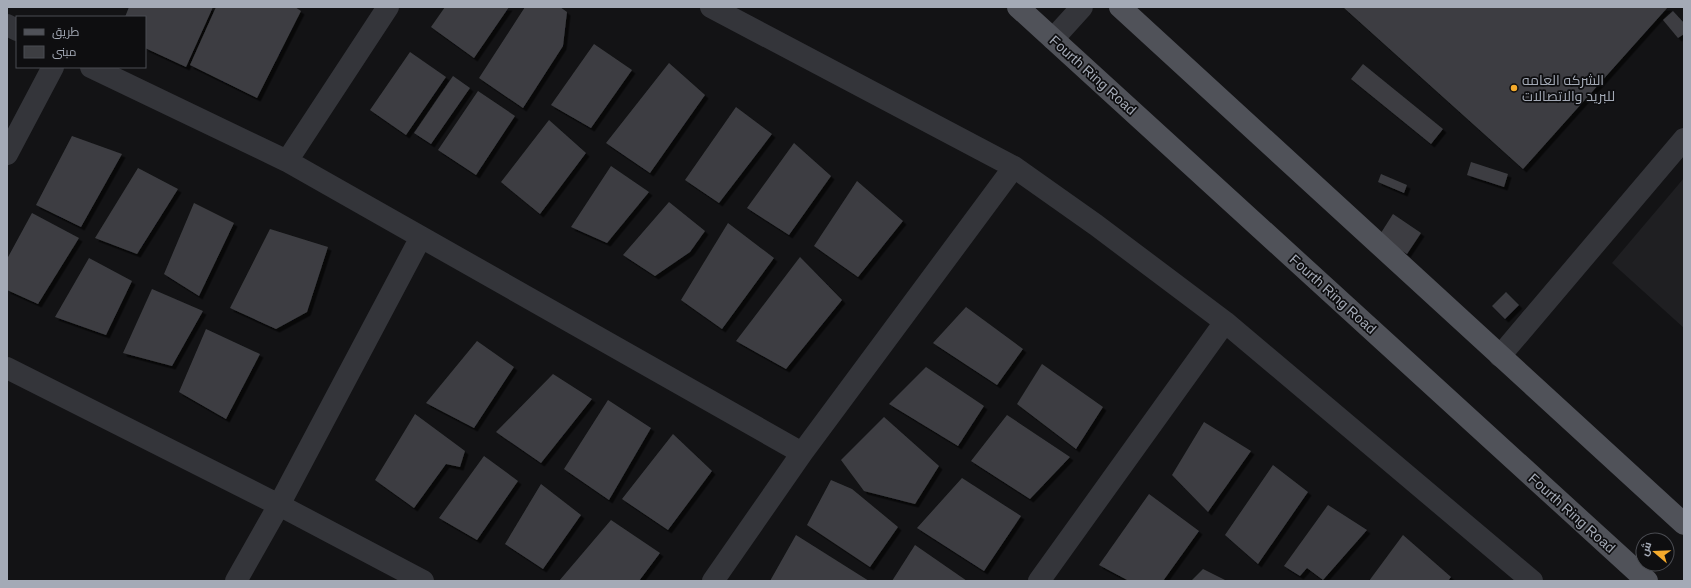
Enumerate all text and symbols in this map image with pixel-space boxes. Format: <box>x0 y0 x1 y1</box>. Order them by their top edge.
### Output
legend <box>16 16 146 68</box>
text: طريق <box>52 25 80 39</box>
street label: Fourth Ring Road <box>1047 32 1139 118</box>
text: مبنى <box>52 45 77 59</box>
place label: الشركه العامه للبريد والاتصالات <box>1522 72 1615 104</box>
marker: الشركه العامه للبريد والاتصالات <box>1509 83 1519 93</box>
street label: Fourth Ring Road <box>1287 251 1379 337</box>
street label: Fourth Ring Road <box>1526 470 1618 556</box>
north arrow <box>1635 532 1675 572</box>
text: ش <box>1638 540 1654 558</box>

